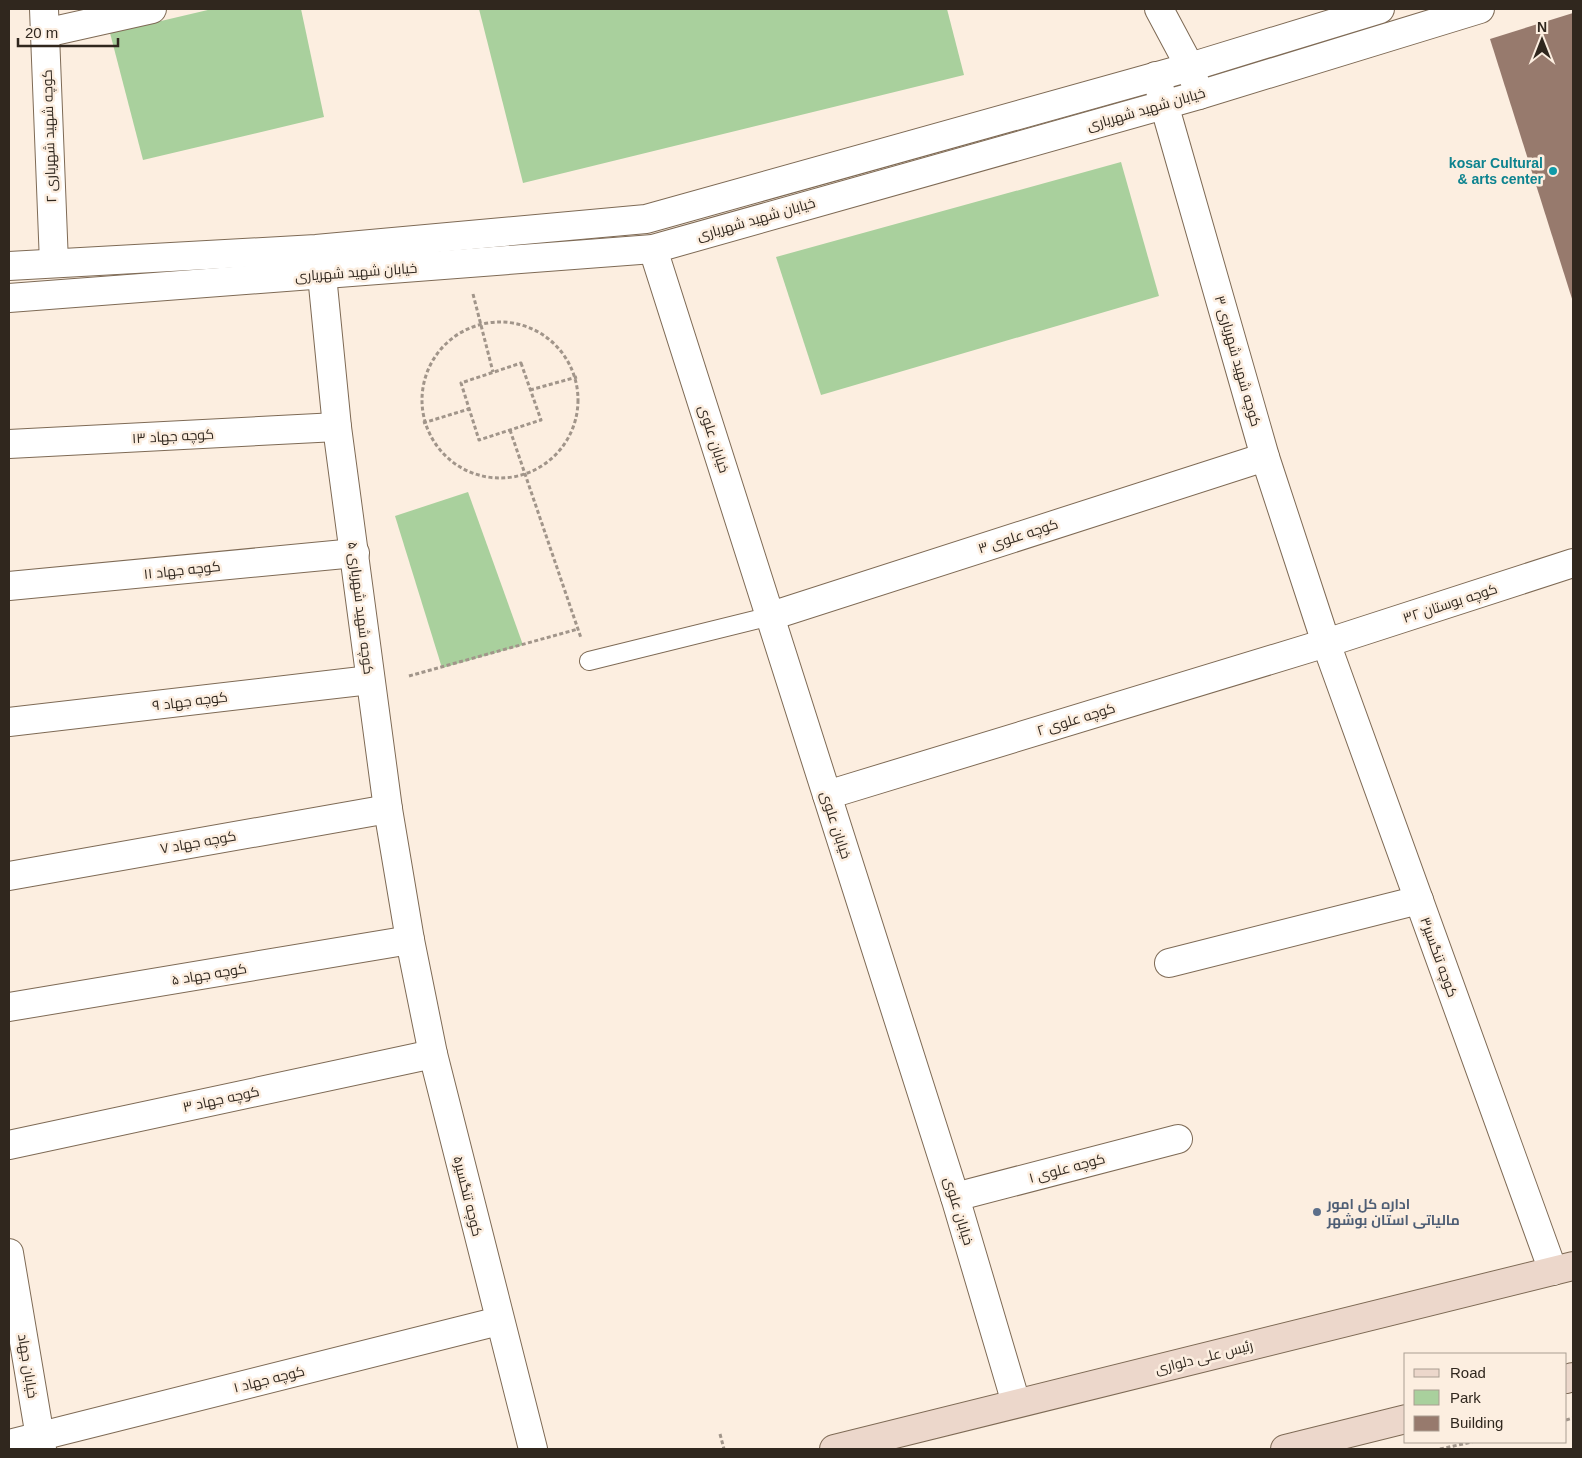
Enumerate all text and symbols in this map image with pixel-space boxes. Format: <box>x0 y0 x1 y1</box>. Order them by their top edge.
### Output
scale bar <box>18 15 118 47</box>
north arrow <box>1517 15 1567 65</box>
text: N <box>1537 19 1547 35</box>
text: 20 m <box>25 24 58 41</box>
street label: کوچه شهید شهریاری ۲ <box>39 69 61 203</box>
street label: خیابان شهید شهریاری <box>1085 84 1207 134</box>
place label: kosar Cultural & arts center <box>1449 155 1544 187</box>
marker: kosar Cultural & arts center <box>1547 165 1559 177</box>
street label: خیابان شهید شهریاری <box>695 194 817 244</box>
street label: خیابان شهید شهریاری <box>294 260 418 284</box>
street label: کوچه شهید شهریاری ۳ <box>1210 294 1264 429</box>
street label: خیابان علوی <box>696 403 732 475</box>
street label: کوچه جهاد ۱۳ <box>132 426 215 448</box>
street label: کوچه علوی ۳ <box>976 516 1061 558</box>
street label: کوچه شهید شهریاری ۵ <box>343 541 377 676</box>
street label: کوچه جهاد ۱۱ <box>143 558 221 584</box>
street label: کوچه بوستان ۳۲ <box>1401 580 1500 628</box>
street label: کوچه جهاد ۹ <box>151 688 229 716</box>
street label: کوچه علوی ۲ <box>1035 699 1118 740</box>
street label: خیابان علوی <box>818 789 854 861</box>
street label: کوچه جهاد ۷ <box>159 827 238 859</box>
street label: کوچه تنگسیر۳ <box>1415 915 1461 1000</box>
street label: کوچه جهاد ۵ <box>170 960 248 990</box>
street label: کوچه جهاد ۳ <box>181 1083 261 1117</box>
street label: کوچه علوی ۱ <box>1027 1150 1107 1188</box>
street label: کوچه تنگسیر۵ <box>448 1154 486 1238</box>
street label: خیابان علوی <box>941 1175 977 1247</box>
place label: اداره کل امور مالیاتی استان بوشهر <box>1326 1196 1460 1229</box>
marker: اداره کل امور مالیاتی استان بوشهر <box>1311 1206 1323 1218</box>
street label: خیابان جهاد <box>15 1333 41 1399</box>
street label: رئیس علی دلواری <box>1153 1337 1255 1377</box>
legend <box>1404 1353 1567 1443</box>
street label: کوچه جهاد ۱ <box>232 1362 307 1397</box>
text: Road <box>1450 1364 1486 1381</box>
text: Park <box>1450 1389 1481 1406</box>
text: Building <box>1450 1414 1503 1431</box>

